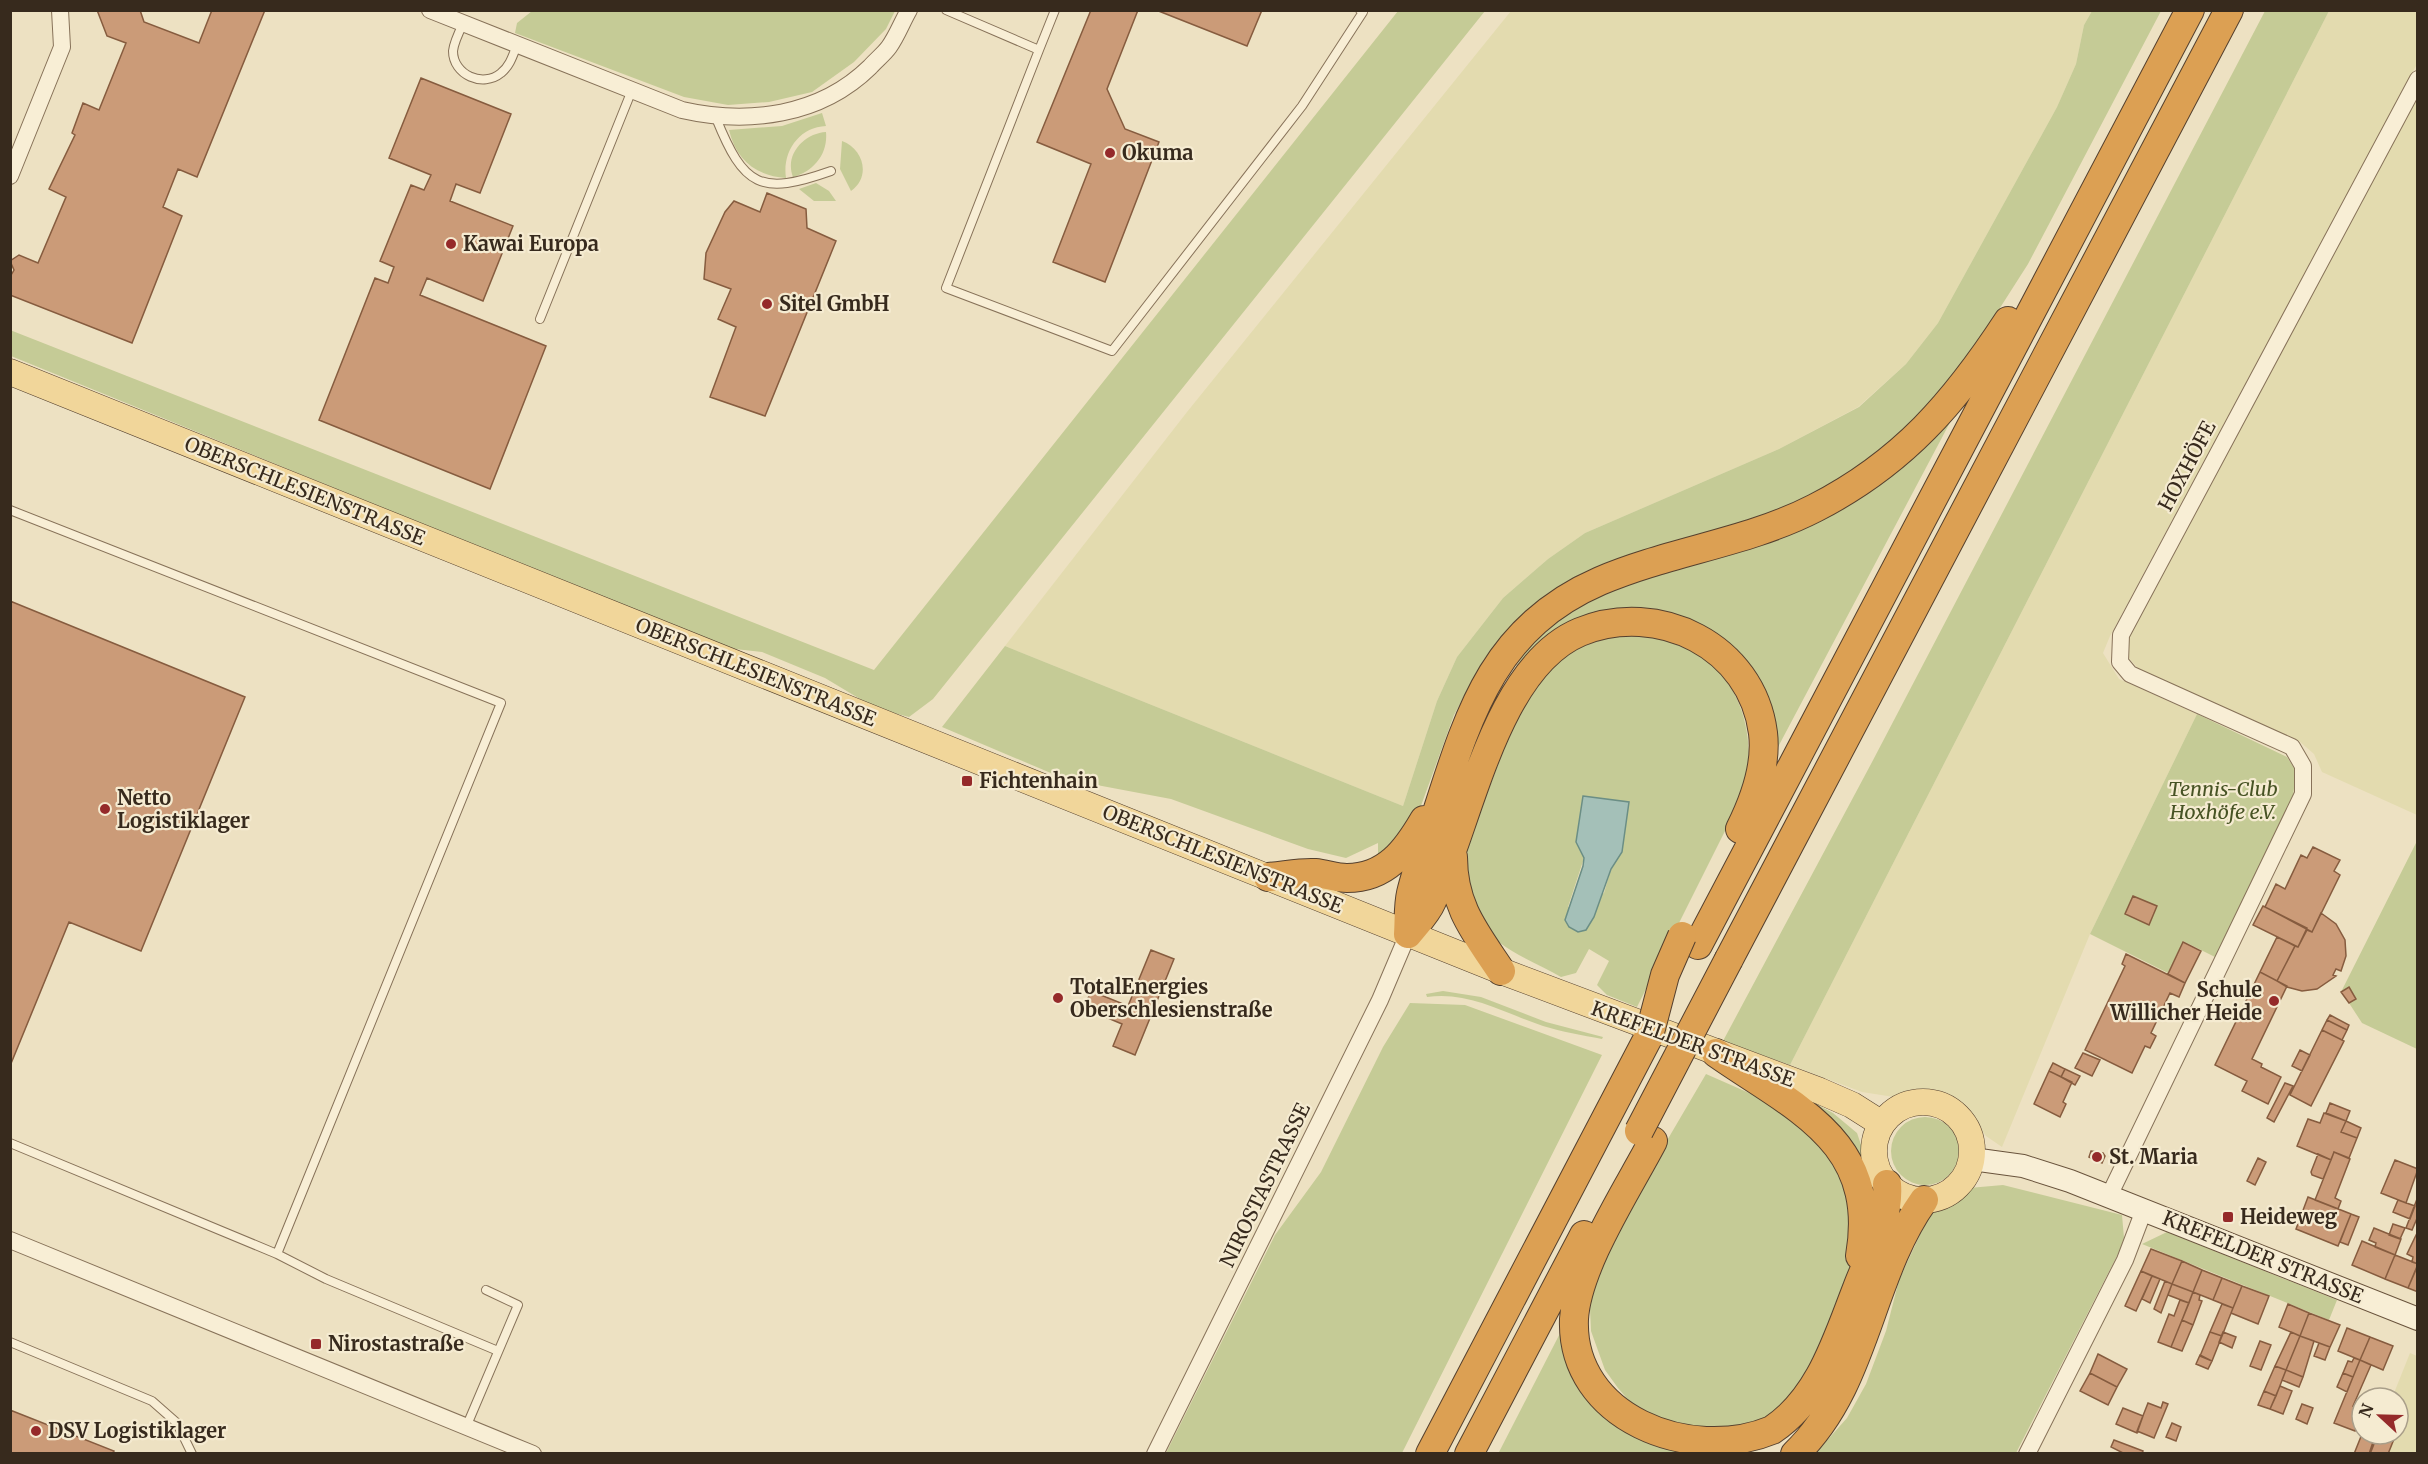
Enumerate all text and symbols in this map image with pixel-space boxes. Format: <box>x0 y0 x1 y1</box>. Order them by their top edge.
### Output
place label: Okuma <box>1122 140 1193 165</box>
marker: Okuma <box>1103 146 1117 160</box>
place label: Kawai Europa <box>463 231 599 256</box>
marker: Kawai Europa <box>444 237 458 251</box>
place label: Sitel GmbH <box>779 291 890 316</box>
marker: Sitel GmbH <box>760 297 774 311</box>
street label: HOXHÖFE <box>2152 416 2221 515</box>
street label: OBERSCHLESIENSTRASSE <box>181 431 429 550</box>
street label: OBERSCHLESIENSTRASSE <box>632 612 880 731</box>
place label: Fichtenhain <box>979 768 1098 793</box>
marker: Fichtenhain <box>960 774 974 788</box>
park label: Tennis-Club Hoxhöfe e.V. <box>2168 776 2278 824</box>
place label: Netto Logistiklager <box>117 785 250 833</box>
street label: OBERSCHLESIENSTRASSE <box>1099 799 1347 918</box>
marker: Netto Logistiklager <box>98 802 112 816</box>
place label: TotalEnergies Oberschlesienstraße <box>1070 974 1273 1022</box>
place label: Schule Willicher Heide <box>2109 977 2262 1025</box>
marker: TotalEnergies Oberschlesienstraße <box>1051 991 1065 1005</box>
marker: Schule Willicher Heide <box>2267 994 2281 1008</box>
street label: KREFELDER STRASSE <box>1588 995 1799 1092</box>
street label: NIROSTASTRASSE <box>1214 1098 1315 1271</box>
place label: St. Maria <box>2109 1144 2198 1169</box>
marker: St. Maria <box>2090 1150 2104 1164</box>
place label: Heideweg <box>2240 1204 2338 1229</box>
street label: KREFELDER STRASSE <box>2159 1205 2368 1308</box>
marker: Heideweg <box>2221 1210 2235 1224</box>
place label: Nirostastraße <box>328 1331 464 1356</box>
marker: Nirostastraße <box>309 1337 323 1351</box>
north arrow <box>2350 1386 2410 1446</box>
text: N <box>2354 1400 2378 1420</box>
place label: DSV Logistiklager <box>48 1418 226 1443</box>
marker: DSV Logistiklager <box>29 1424 43 1438</box>

